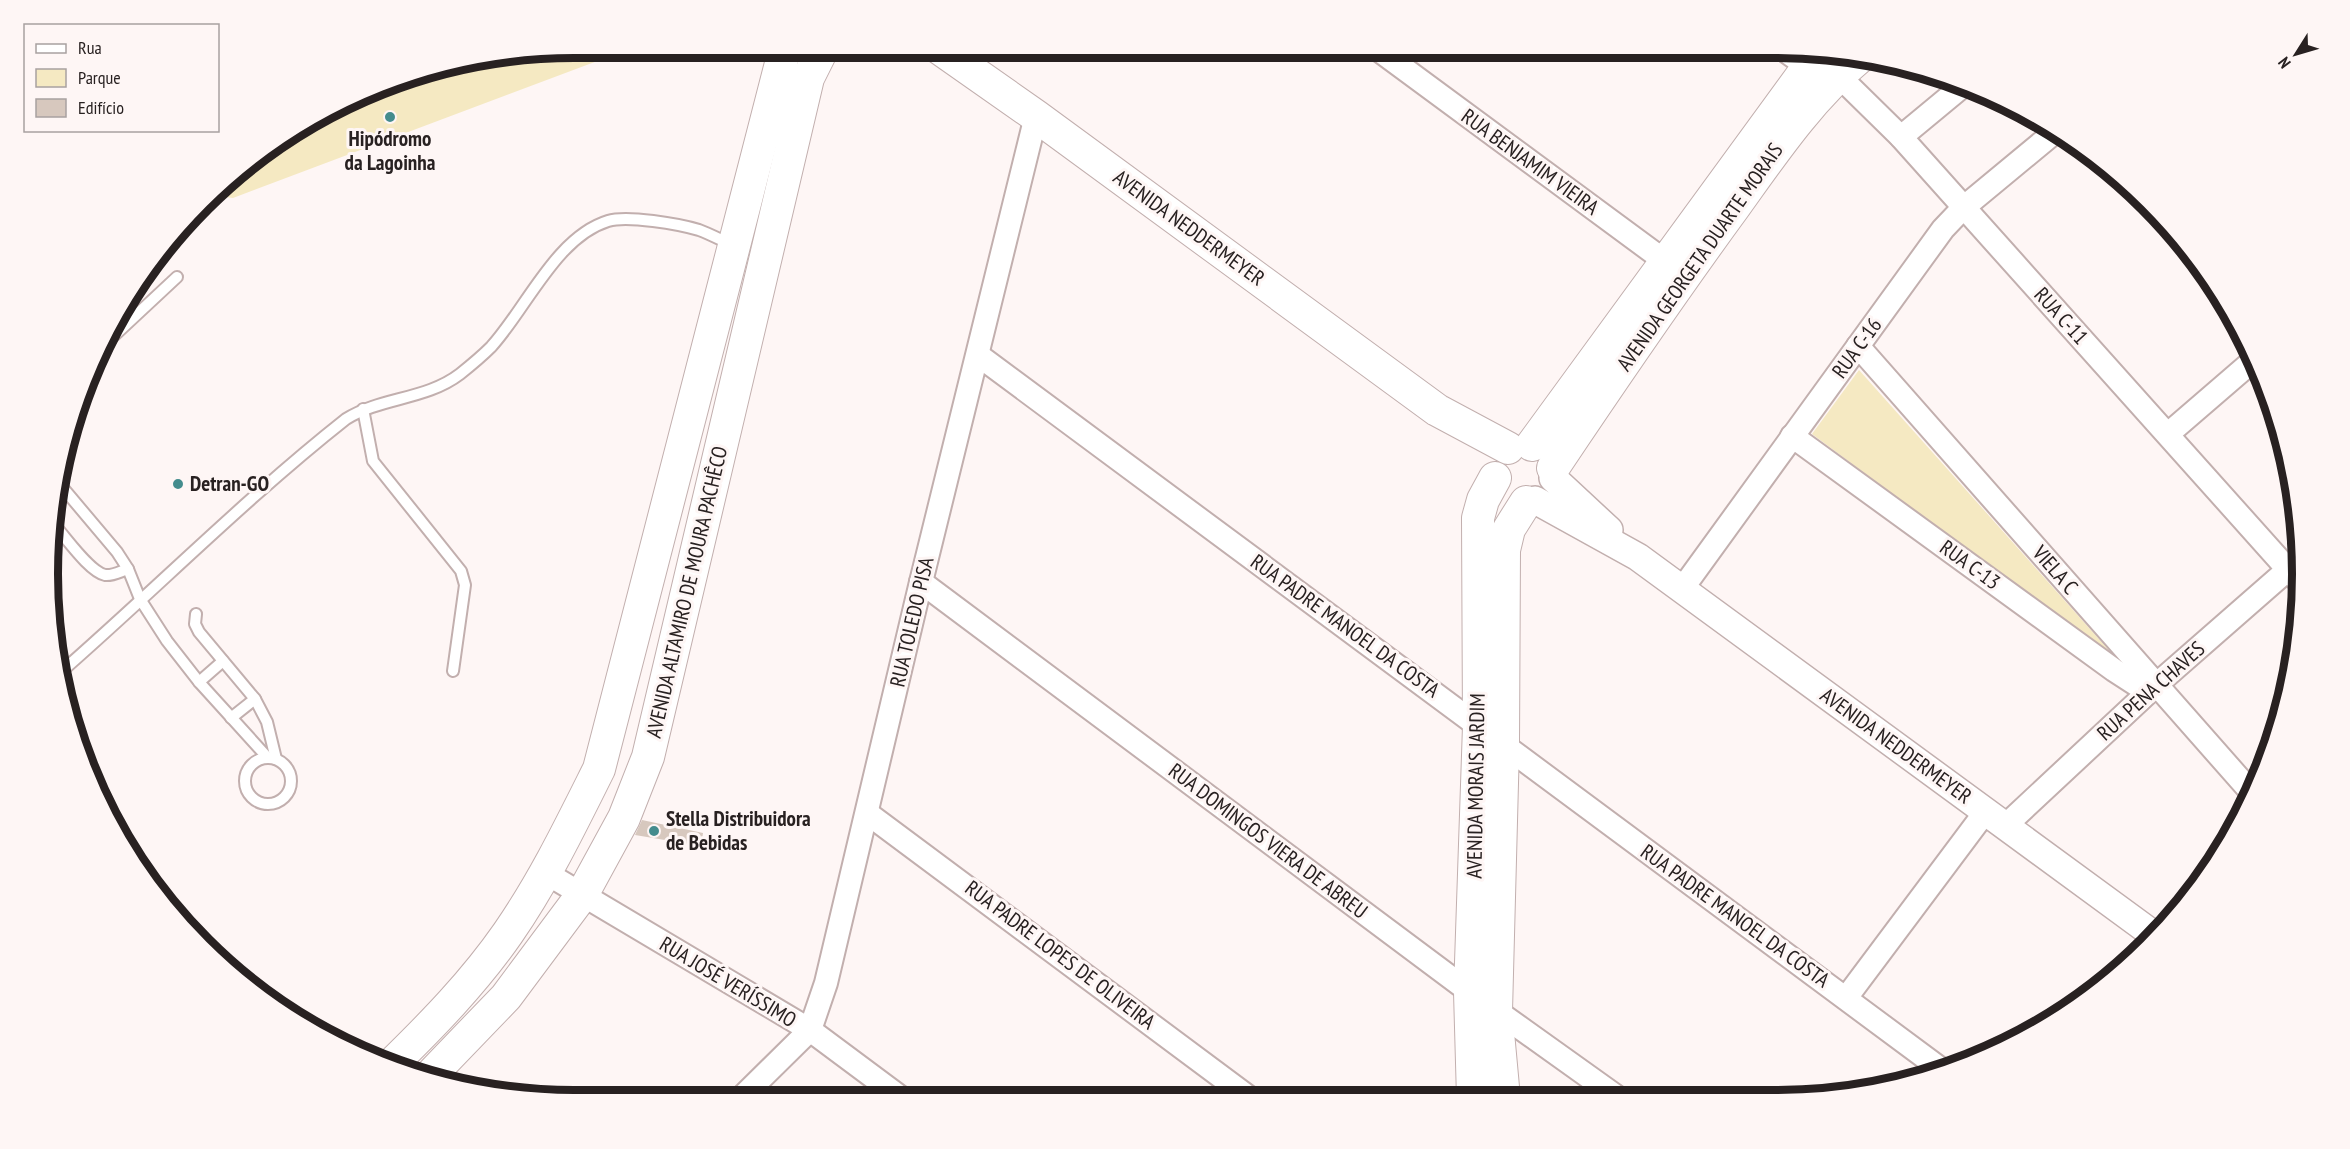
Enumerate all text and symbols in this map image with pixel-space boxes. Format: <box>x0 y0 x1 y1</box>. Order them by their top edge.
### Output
legend <box>24 24 219 132</box>
north arrow <box>2266 24 2326 84</box>
text: Rua <box>78 36 102 59</box>
text: N <box>2273 54 2295 72</box>
text: Parque <box>78 66 121 89</box>
text: Edifício <box>78 96 124 119</box>
street label: RUA BENJAMIM VIEIRA <box>1456 103 1604 221</box>
marker: Hipódromo da Lagoinha <box>383 110 397 124</box>
place label: Hipódromo da Lagoinha <box>345 125 436 176</box>
street label: AVENIDA GEORGETA DUARTE MORAIS <box>1610 138 1789 376</box>
street label: AVENIDA NEDDERMEYER <box>1108 164 1270 292</box>
street label: RUA C-11 <box>2029 281 2094 350</box>
street label: RUA C-16 <box>1826 312 1888 383</box>
street label: AVENIDA ALTAMIRO DE MOURA PACHÊCO <box>640 444 733 740</box>
place label: Detran-GO <box>190 470 269 497</box>
marker: Detran-GO <box>171 477 185 491</box>
street label: RUA C-13 <box>1935 534 2006 596</box>
street label: VIELA C <box>2026 539 2084 600</box>
street label: RUA PADRE MANOEL DA COSTA <box>1245 548 1445 703</box>
street label: RUA TOLEDO PISA <box>883 554 940 689</box>
street label: RUA PENA CHAVES <box>2091 635 2210 746</box>
street label: AVENIDA NEDDERMEYER <box>1815 682 1977 810</box>
street label: AVENIDA MORAIS JARDIM <box>1460 693 1491 879</box>
street label: RUA DOMINGOS VIERA DE ABREU <box>1163 757 1373 924</box>
place label: Stella Distribuidora de Bebidas <box>666 805 811 856</box>
marker: Stella Distribuidora de Bebidas <box>647 824 661 838</box>
street label: RUA PADRE MANOEL DA COSTA <box>1635 838 1835 993</box>
street label: RUA PADRE LOPES DE OLIVEIRA <box>960 874 1161 1035</box>
street label: RUA JOSÉ VERÍSSIMO <box>655 930 802 1033</box>

